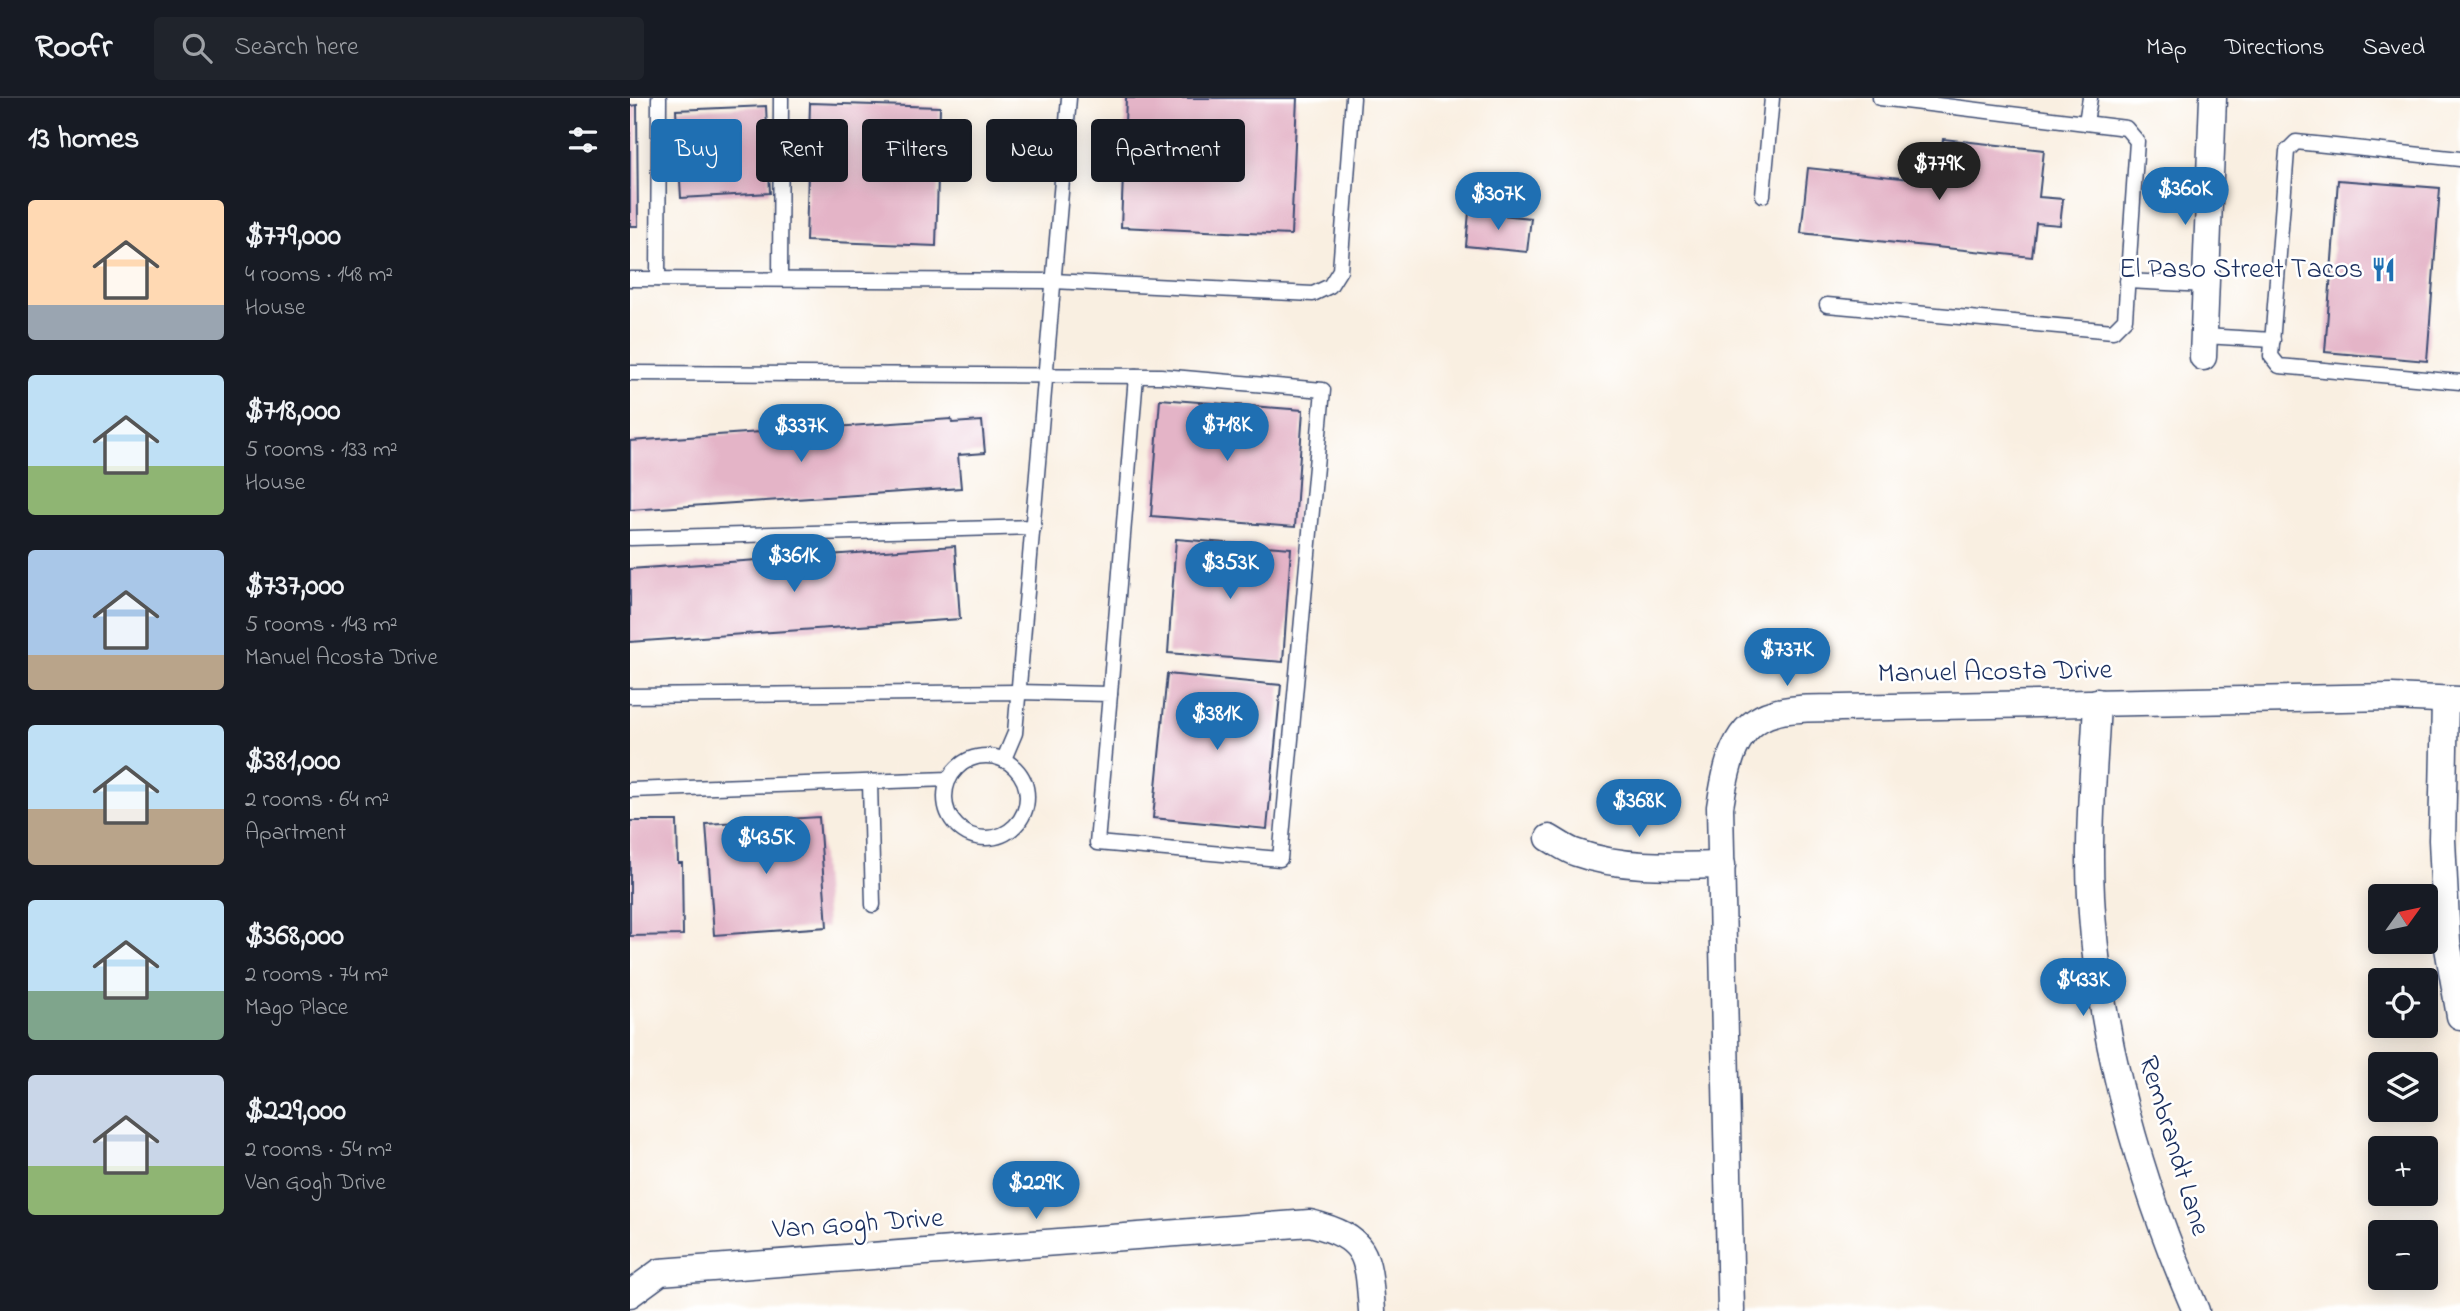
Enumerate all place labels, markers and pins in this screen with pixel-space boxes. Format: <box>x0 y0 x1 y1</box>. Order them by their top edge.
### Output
pin: $779K <box>1890 142 1988 202</box>
pin: $360K <box>2136 167 2234 227</box>
pin: $307K <box>1449 172 1547 232</box>
place label: El Paso Street Tacos <box>2119 250 2363 291</box>
restaurant icon: El Paso Street Tacos <box>2369 256 2397 284</box>
pin: $337K <box>752 404 850 464</box>
pin: $718K <box>1178 404 1276 463</box>
pin: $361K <box>745 534 843 594</box>
pin: $353K <box>1181 542 1279 601</box>
pin: $737K <box>1738 628 1836 688</box>
pin: $381K <box>1168 692 1266 752</box>
pin: $368K <box>1590 780 1688 839</box>
pin: $435K <box>717 816 815 876</box>
pin: $433K <box>2034 958 2132 1018</box>
pin: $229K <box>987 1162 1085 1221</box>

